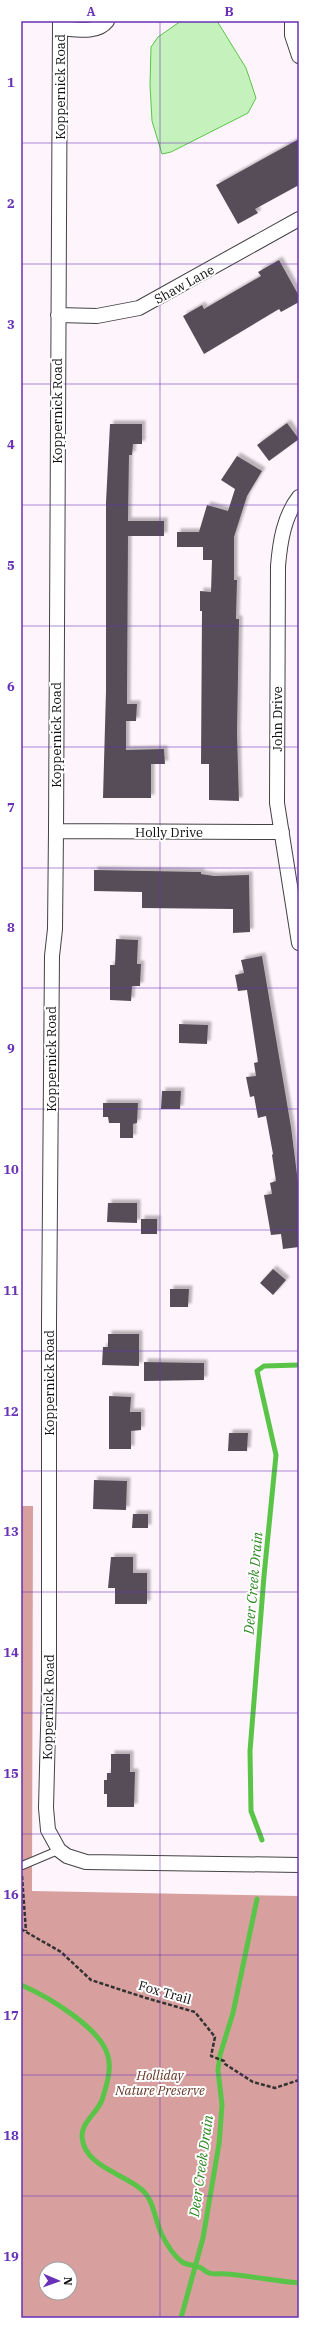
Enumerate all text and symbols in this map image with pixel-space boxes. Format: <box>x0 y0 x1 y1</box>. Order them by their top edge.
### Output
text: A <box>86 3 96 20</box>
text: B <box>224 3 234 20</box>
street label: Koppernick Road <box>52 34 69 140</box>
text: 1 <box>7 74 15 91</box>
text: 2 <box>7 195 15 212</box>
street label: Shaw Lane <box>151 261 217 308</box>
text: 3 <box>7 316 15 333</box>
street label: Koppernick Road <box>49 358 66 464</box>
text: 4 <box>7 436 15 453</box>
text: 5 <box>7 557 15 574</box>
text: 6 <box>7 678 15 695</box>
street label: Koppernick Road <box>48 682 65 788</box>
street label: John Drive <box>269 686 286 752</box>
text: 7 <box>7 799 15 816</box>
street label: Holly Drive <box>135 824 203 841</box>
text: 8 <box>7 919 15 936</box>
street label: Koppernick Road <box>43 1006 60 1112</box>
text: 9 <box>7 1040 15 1057</box>
text: 10 <box>3 1161 19 1178</box>
text: 11 <box>3 1282 19 1299</box>
street label: Koppernick Road <box>41 1330 58 1436</box>
text: 12 <box>3 1403 19 1420</box>
text: 13 <box>3 1523 19 1540</box>
water label: Deer Creek Drain <box>239 1531 266 1636</box>
text: 14 <box>3 1644 19 1661</box>
street label: Koppernick Road <box>39 1654 58 1760</box>
text: 15 <box>3 1765 19 1782</box>
text: 16 <box>3 1886 19 1903</box>
street label: Fox Trail <box>136 1977 193 2008</box>
text: 17 <box>3 2007 19 2024</box>
park label: Holliday Nature Preserve <box>114 2067 205 2099</box>
water label: Deer Creek Drain <box>185 2114 217 2219</box>
text: 18 <box>3 2127 19 2144</box>
text: 19 <box>3 2248 19 2265</box>
north arrow <box>38 2261 78 2301</box>
text: N <box>61 2277 75 2286</box>

